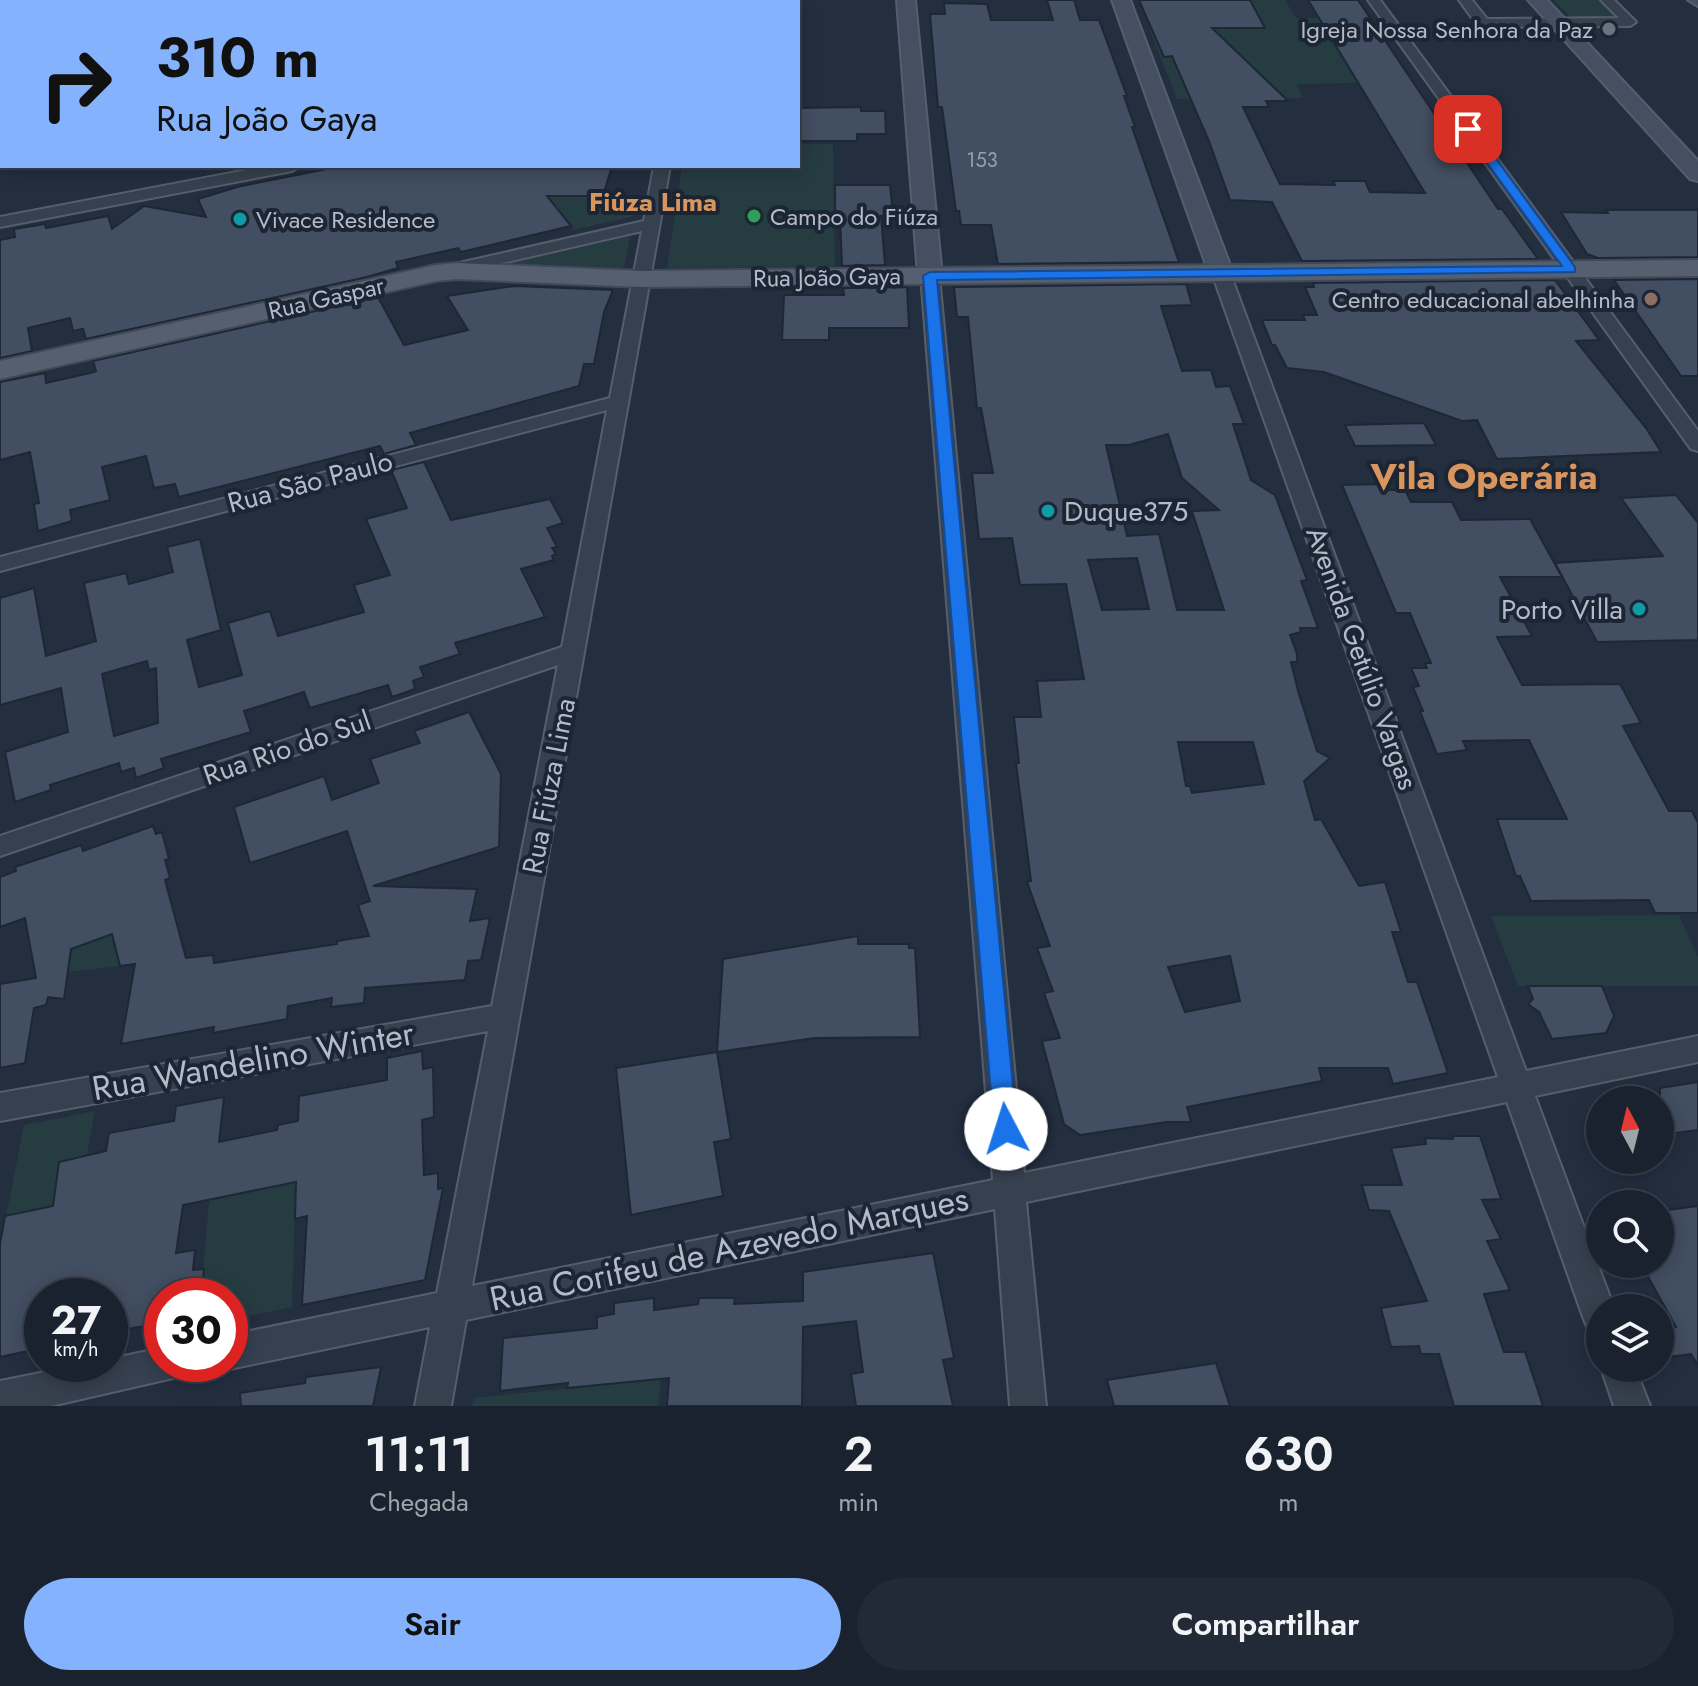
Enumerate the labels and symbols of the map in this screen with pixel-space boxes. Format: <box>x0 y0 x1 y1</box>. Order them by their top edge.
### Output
place label: Igreja Nossa Senhora da Paz <box>1300 12 1593 47</box>
marker: Igreja Nossa Senhora da Paz <box>1600 20 1618 38</box>
pin <box>1434 95 1502 163</box>
house number: 153 <box>966 146 998 175</box>
district label: Fiúza Lima <box>589 183 717 221</box>
place label: Campo do Fiúza <box>770 199 938 234</box>
place label: Vivace Residence <box>256 202 435 237</box>
marker: Campo do Fiúza <box>745 207 763 225</box>
marker: Vivace Residence <box>231 210 249 228</box>
street label: Rua João Gaya <box>753 258 901 296</box>
street label: Rua Gaspar <box>265 267 388 328</box>
place label: Centro educacional abelhinha <box>1332 282 1635 317</box>
marker: Centro educacional abelhinha <box>1642 290 1660 308</box>
street label: Rua São Paulo <box>223 440 397 524</box>
district label: Vila Operária <box>1369 450 1598 502</box>
place label: Duque375 <box>1064 491 1188 532</box>
marker: Duque375 <box>1039 502 1057 520</box>
street label: Avenida Getúlio Vargas <box>1295 521 1429 795</box>
place label: Porto Villa <box>1501 589 1623 630</box>
marker: Porto Villa <box>1630 600 1648 618</box>
street label: Rua Fiúza Lima <box>512 695 586 877</box>
street label: Rua Rio do Sul <box>198 700 376 796</box>
street label: Rua Wandelino Winter <box>88 1009 418 1113</box>
north arrow <box>1586 1086 1674 1174</box>
position arrow <box>964 1087 1048 1171</box>
street label: Rua Corifeu de Azevedo Marques <box>485 1174 973 1324</box>
speed limit sign: 30 <box>144 1278 248 1382</box>

